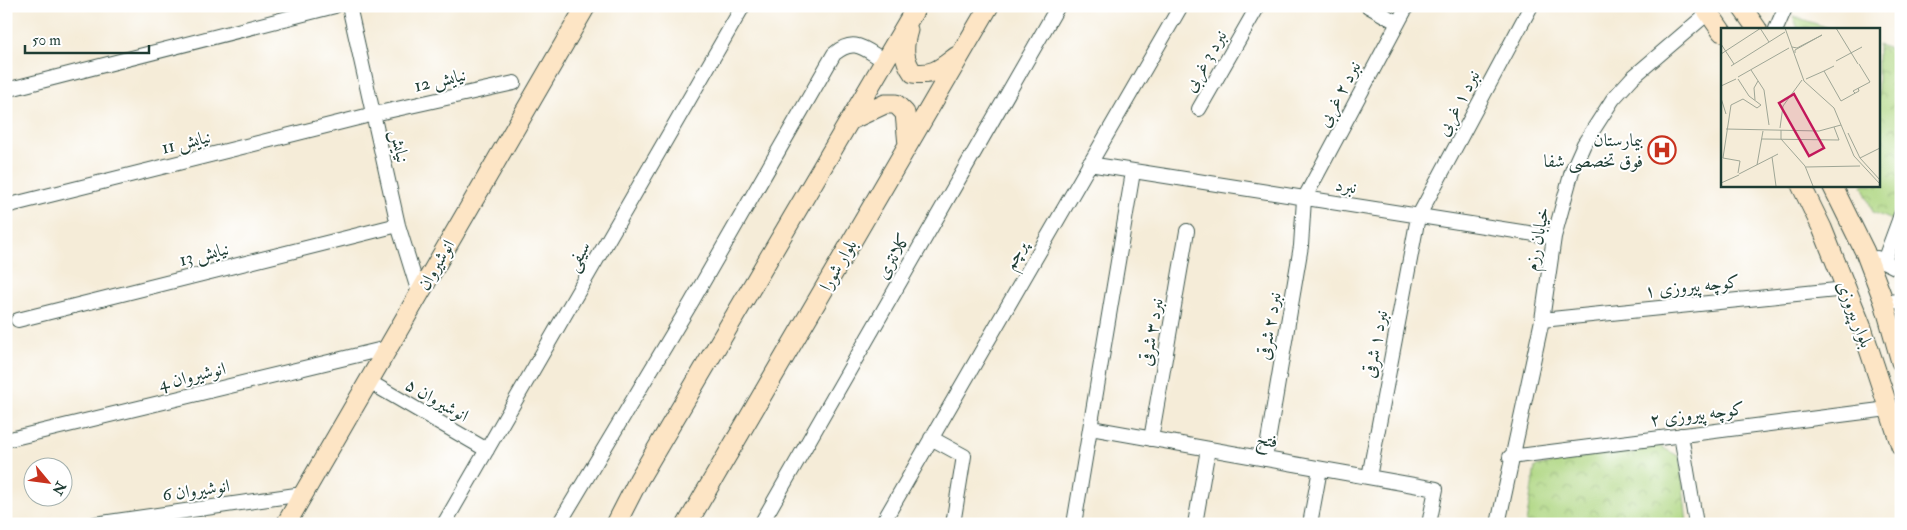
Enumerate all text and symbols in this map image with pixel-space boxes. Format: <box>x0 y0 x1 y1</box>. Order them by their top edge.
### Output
scale bar <box>25 22 149 54</box>
street label: نبرد 3 غربی <box>1179 26 1233 97</box>
inset map <box>1721 28 1880 186</box>
text: 50 m <box>32 31 61 50</box>
street label: نبرد ۲ غربی <box>1313 57 1367 132</box>
street label: نیایش 12 <box>412 63 468 98</box>
street label: نبرد ۱ غربی <box>1432 66 1486 141</box>
street label: نیایش 11 <box>159 125 213 160</box>
street label: نیایش <box>385 127 414 165</box>
place label: بیمارستان فوق تخصصی شفا <box>1544 129 1643 174</box>
hospital icon: بیمارستان فوق تخصصی شفا <box>1647 135 1677 165</box>
street label: نبرد <box>1334 173 1358 200</box>
street label: خیابان رزم <box>1520 205 1559 274</box>
street label: کلانتری <box>871 229 916 283</box>
street label: بلوار شورا <box>814 235 862 295</box>
street label: پرچم <box>998 235 1038 276</box>
street label: انوشیروان <box>413 236 460 295</box>
street label: نیایش 13 <box>177 237 231 272</box>
street label: سیفی <box>561 237 597 276</box>
street label: کوچه پیروزی ۱ <box>1643 270 1741 304</box>
street label: بلوار پیروزی <box>1830 277 1878 351</box>
street label: نبرد ۲ شرقی <box>1252 290 1287 362</box>
street label: نبرد ۳ شرقی <box>1134 296 1169 368</box>
street label: نبرد ۱ شرقی <box>1358 308 1393 380</box>
street label: انوشیروان 4 <box>156 357 228 396</box>
street label: انوشیروان ۵ <box>401 373 473 428</box>
street label: کوچه پیروزی ۲ <box>1648 397 1746 433</box>
street label: فتح <box>1254 427 1279 458</box>
north arrow <box>22 458 72 508</box>
street label: انوشیروان 6 <box>161 474 231 507</box>
text: N <box>48 478 70 498</box>

